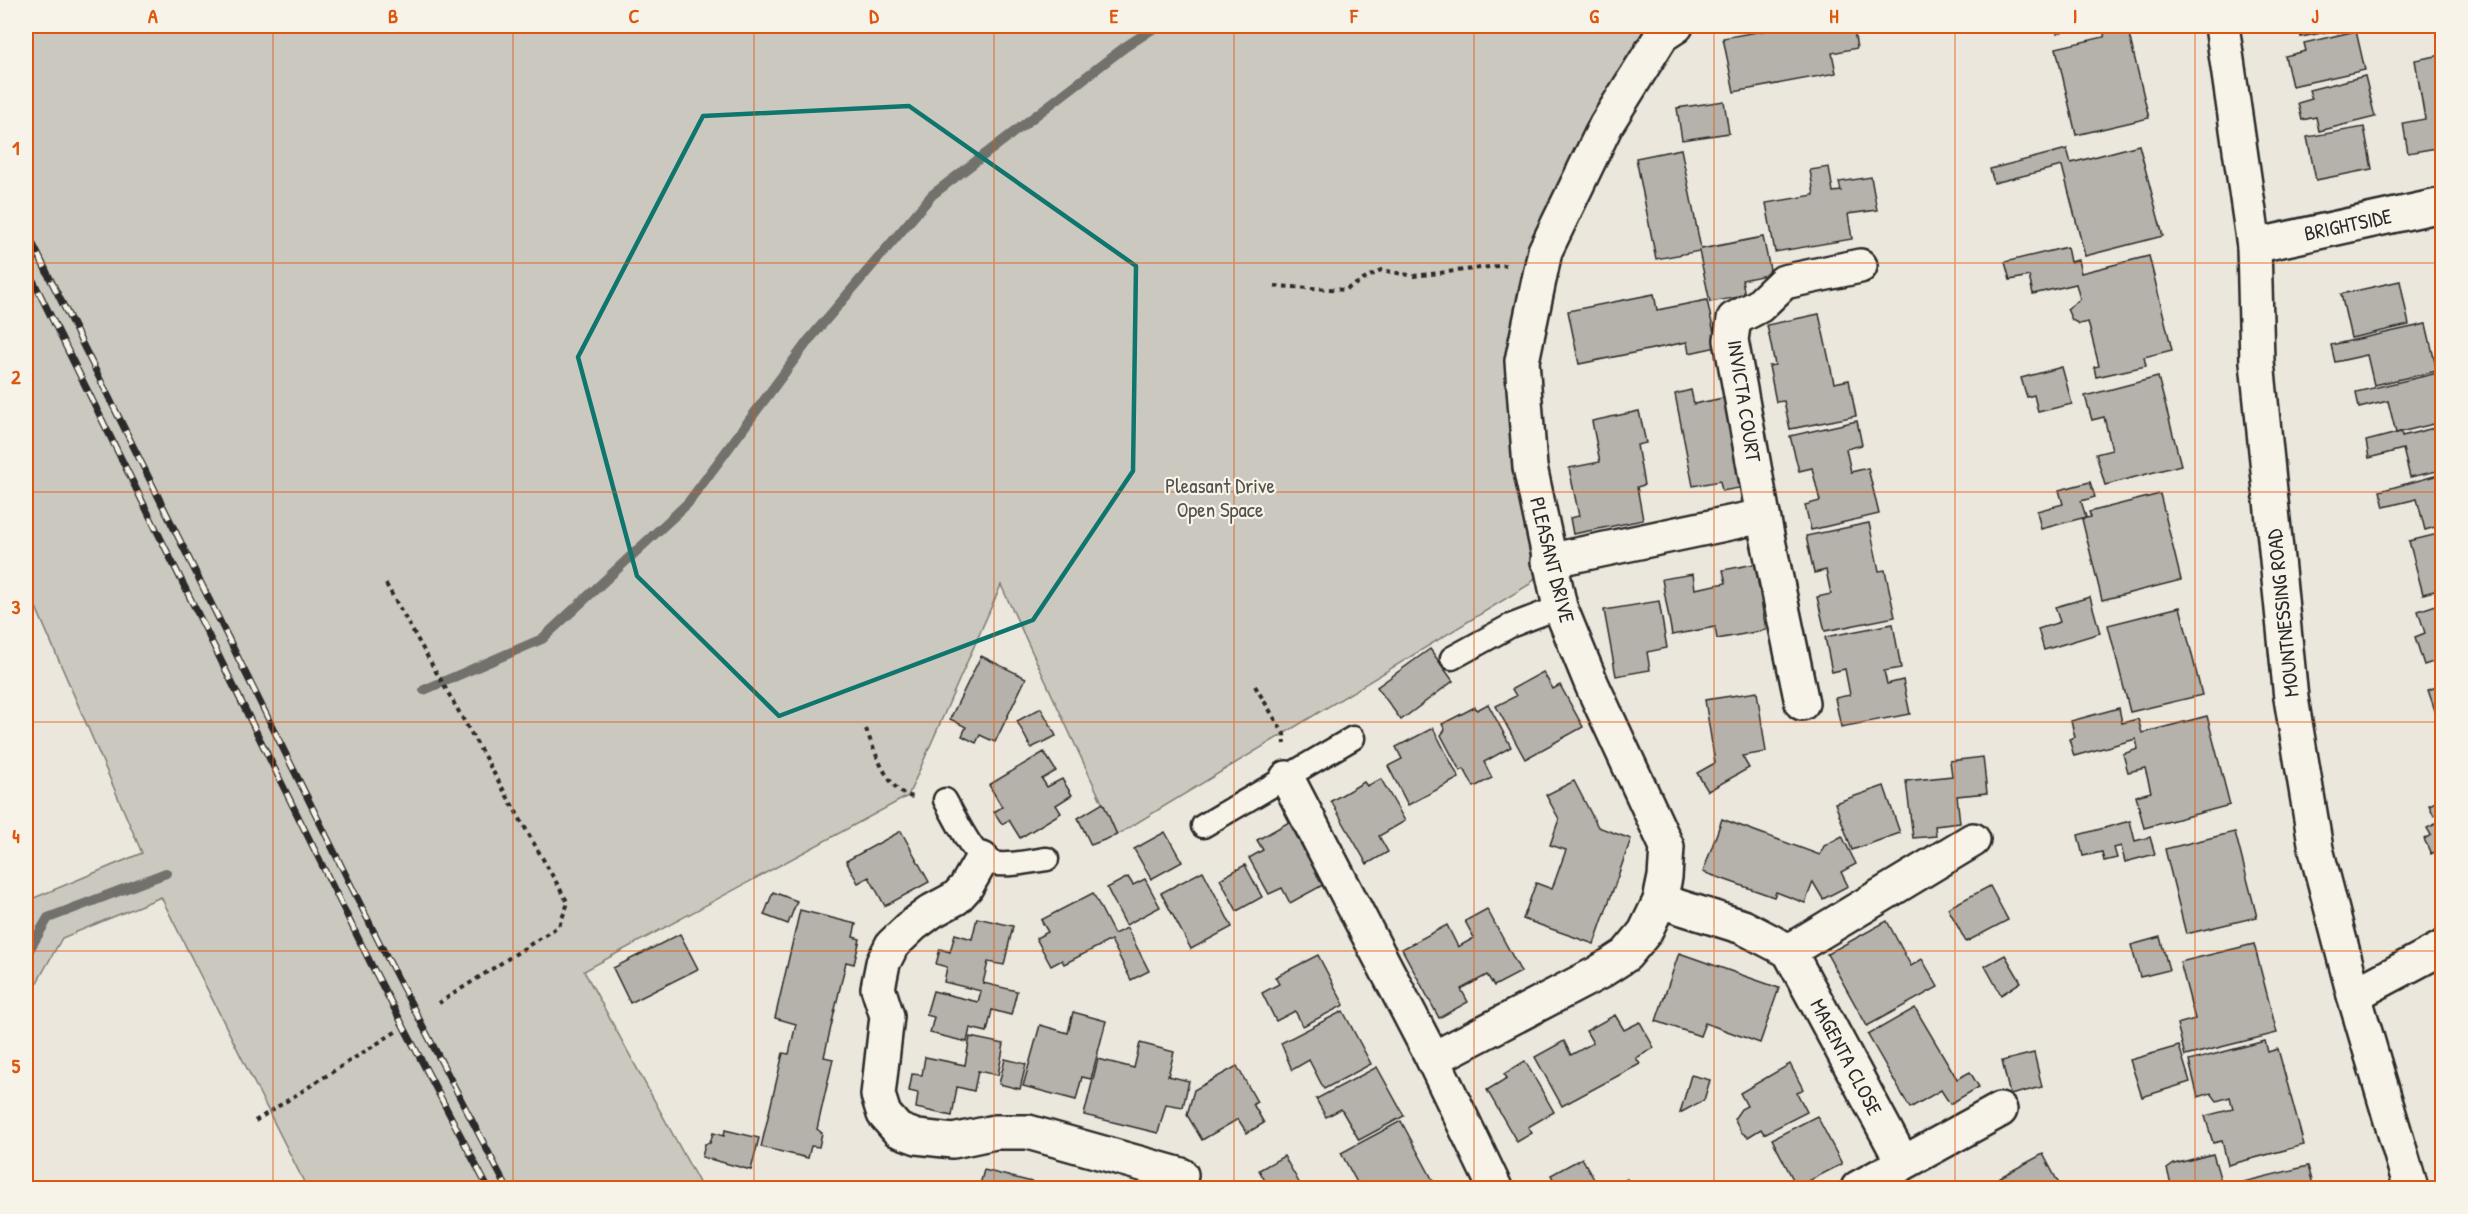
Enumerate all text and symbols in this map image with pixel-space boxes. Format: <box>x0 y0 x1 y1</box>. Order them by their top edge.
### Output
text: A <box>148 2 158 29</box>
text: B <box>388 2 398 29</box>
text: C <box>629 2 640 29</box>
text: D <box>869 2 879 29</box>
text: E <box>1110 2 1119 29</box>
text: F <box>1349 2 1359 29</box>
text: G <box>1589 2 1599 29</box>
text: H <box>1829 2 1839 29</box>
text: I <box>2073 2 2077 29</box>
text: J <box>2311 2 2319 29</box>
text: 1 <box>12 134 20 161</box>
street label: BRIGHTSIDE <box>2302 201 2394 248</box>
street label: INVICTA COURT <box>1721 338 1769 465</box>
text: 2 <box>11 363 21 390</box>
park label: Pleasant Drive Open Space <box>1165 471 1275 524</box>
street label: PLEASANT DRIVE <box>1523 494 1582 626</box>
street label: MOUNTNESSING ROAD <box>2259 528 2306 699</box>
text: 3 <box>12 593 21 620</box>
text: 4 <box>12 822 20 849</box>
street label: MAGENTA CLOSE <box>1804 993 1889 1120</box>
text: 5 <box>12 1052 21 1079</box>

